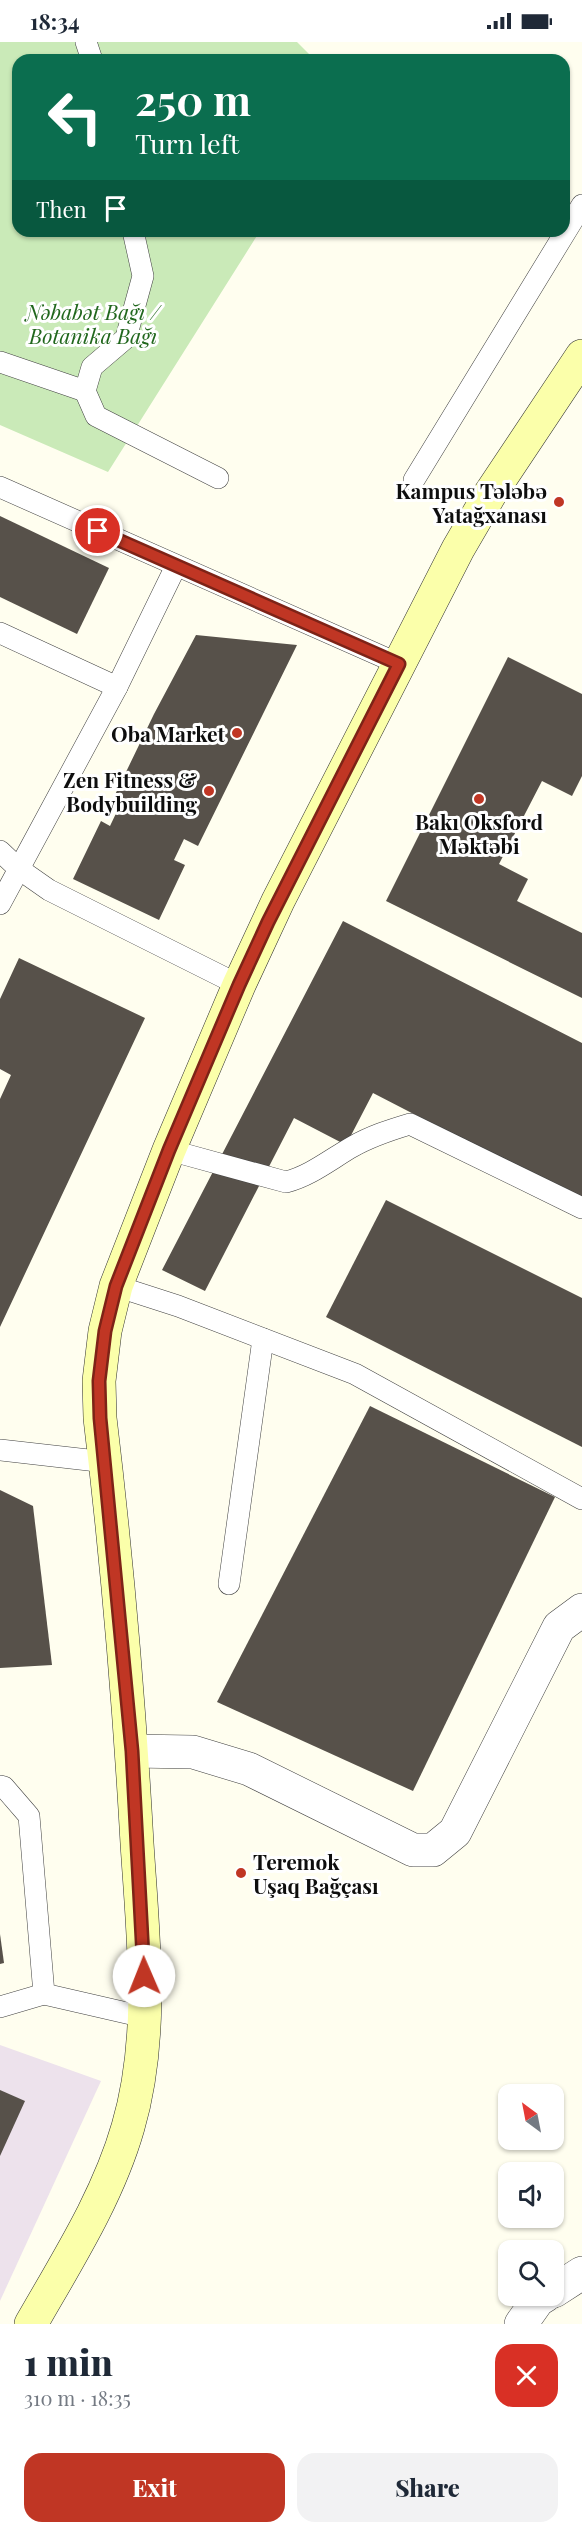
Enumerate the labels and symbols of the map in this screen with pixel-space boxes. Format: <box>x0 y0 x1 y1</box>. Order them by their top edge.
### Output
park label: Nəbabət Bağı / Botanika Bağı <box>24 297 162 349</box>
place label: Kampus Tələbə Yatağxanası <box>396 476 547 528</box>
marker: Kampus Tələbə Yatağxanası <box>552 495 566 509</box>
pin <box>72 505 123 556</box>
place label: Oba Market <box>111 719 226 747</box>
marker: Oba Market <box>230 726 244 740</box>
place label: Zen Fitness & Bodybuilding <box>63 765 197 817</box>
marker: Zen Fitness & Bodybuilding <box>202 784 216 798</box>
marker: Bakı Oksford Məktəbi <box>472 792 486 806</box>
place label: Bakı Oksford Məktəbi <box>415 807 544 859</box>
place label: Teremok Uşaq Bağçası <box>253 1847 379 1899</box>
marker: Teremok Uşaq Bağçası <box>234 1866 248 1880</box>
position arrow <box>112 1944 176 2008</box>
north arrow <box>498 2084 564 2150</box>

